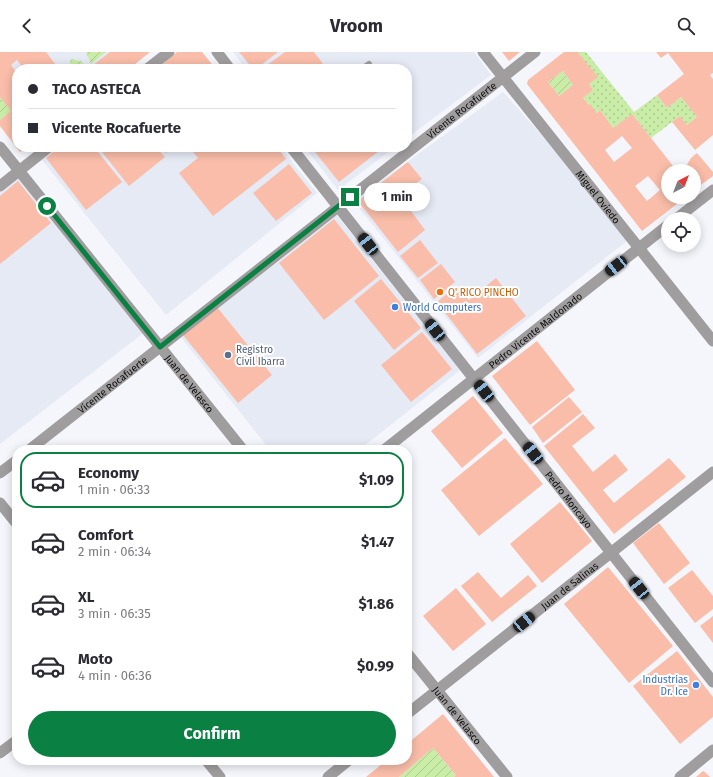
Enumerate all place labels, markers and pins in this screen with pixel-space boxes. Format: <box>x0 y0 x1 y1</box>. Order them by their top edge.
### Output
marker: Q' RICO PINCHO <box>435 287 445 297</box>
place label: Q' RICO PINCHO <box>448 287 519 299</box>
marker: World Computers <box>390 302 400 312</box>
place label: World Computers <box>403 302 482 314</box>
place label: Registro Civil Ibarra <box>236 344 285 368</box>
marker: Registro Civil Ibarra <box>223 350 233 360</box>
place label: Industrias Dr. Ice <box>642 674 688 698</box>
marker: Industrias Dr. Ice <box>691 680 701 690</box>

